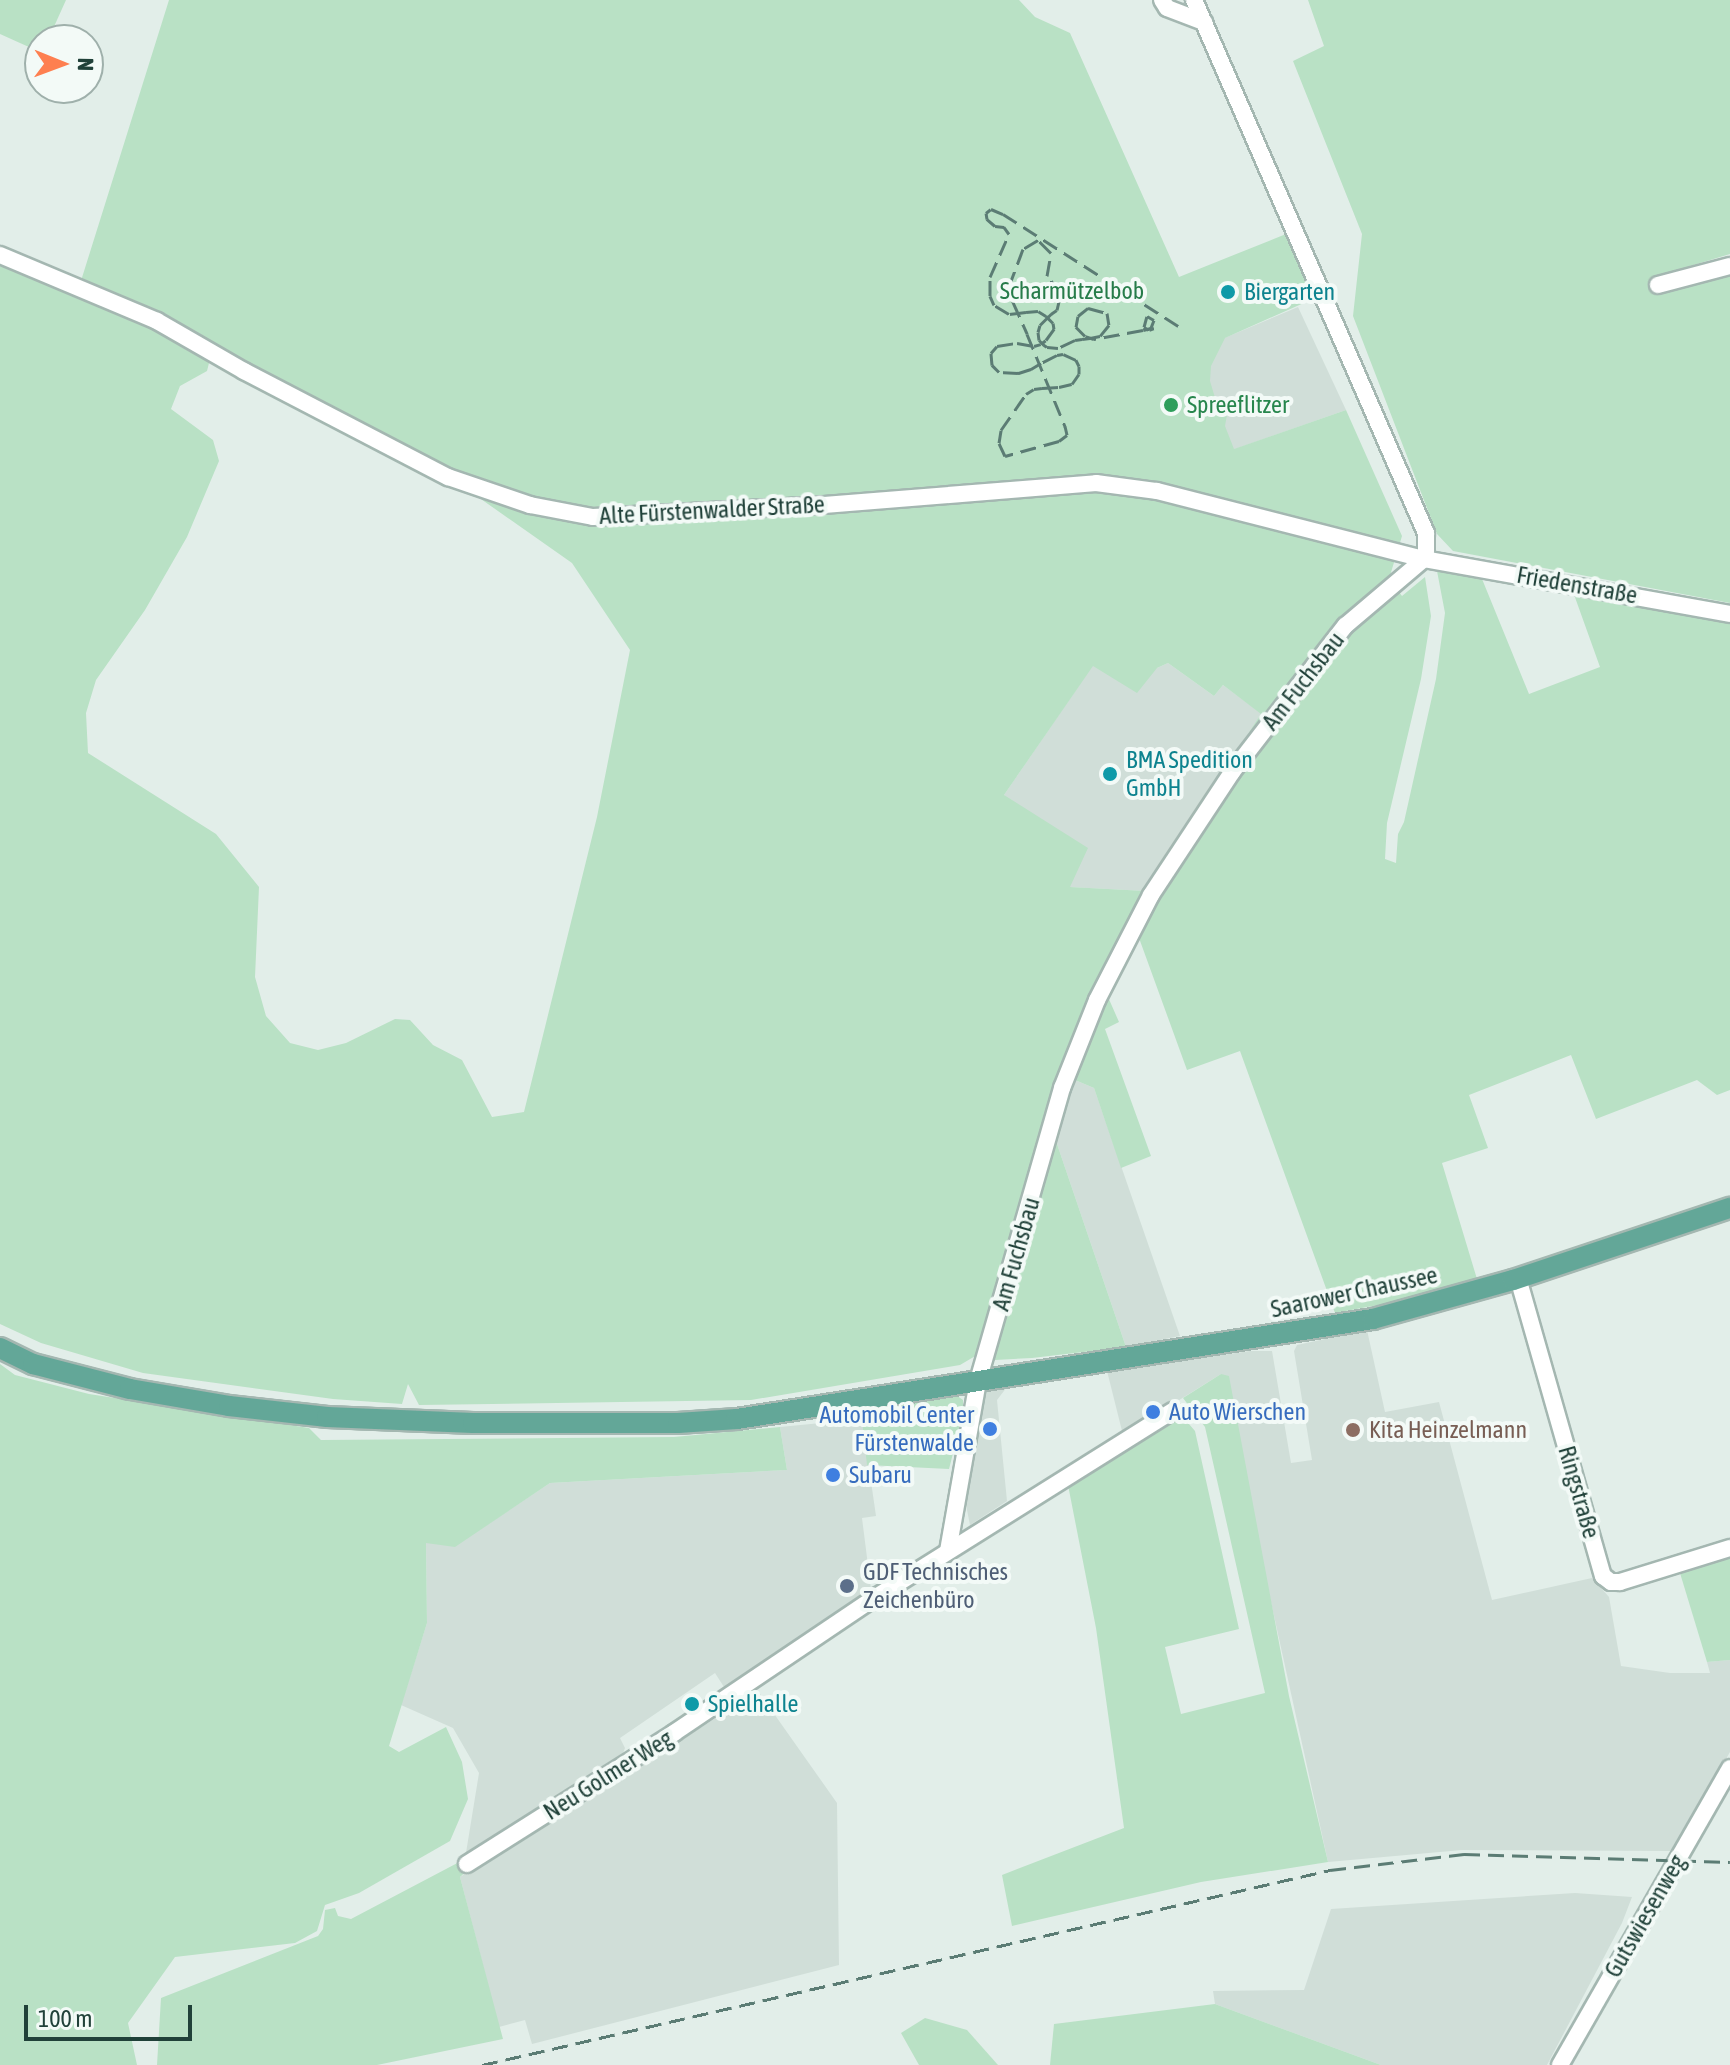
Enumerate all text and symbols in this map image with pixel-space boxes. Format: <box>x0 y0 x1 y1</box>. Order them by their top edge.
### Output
north arrow <box>24 24 104 104</box>
text: N <box>73 58 99 71</box>
park label: Scharmützelbob <box>1000 277 1144 305</box>
place label: Biergarten <box>1244 278 1335 306</box>
marker: Biergarten <box>1219 283 1237 301</box>
place label: Spreeflitzer <box>1187 391 1289 419</box>
marker: Spreeflitzer <box>1162 396 1180 414</box>
street label: Alte Fürstenwalder Straße <box>599 490 825 530</box>
street label: Friedenstraße <box>1515 560 1639 610</box>
street label: Am Fuchsbau <box>1256 626 1350 736</box>
place label: BMA Spedition GmbH <box>1126 746 1253 802</box>
marker: BMA Spedition GmbH <box>1101 765 1119 783</box>
street label: Am Fuchsbau <box>986 1194 1046 1314</box>
street label: Saarower Chaussee <box>1268 1260 1440 1324</box>
place label: Auto Wierschen <box>1169 1398 1306 1426</box>
place label: Automobil Center Fürstenwalde <box>820 1401 974 1457</box>
marker: Auto Wierschen <box>1144 1403 1162 1421</box>
place label: Kita Heinzelmann <box>1369 1416 1527 1444</box>
marker: Automobil Center Fürstenwalde <box>981 1420 999 1438</box>
marker: Kita Heinzelmann <box>1344 1421 1362 1439</box>
street label: Ringstraße <box>1552 1442 1606 1542</box>
place label: Subaru <box>849 1461 912 1489</box>
marker: Subaru <box>824 1466 842 1484</box>
place label: GDF Technisches Zeichenbüro <box>863 1558 1008 1614</box>
marker: GDF Technisches Zeichenbüro <box>838 1577 856 1595</box>
place label: Spielhalle <box>708 1690 798 1718</box>
marker: Spielhalle <box>683 1695 701 1713</box>
street label: Neu Golmer Weg <box>538 1724 678 1826</box>
street label: Gutswiesenweg <box>1598 1850 1692 1982</box>
scale bar <box>28 1989 196 2039</box>
text: 100 m <box>38 2005 92 2032</box>

